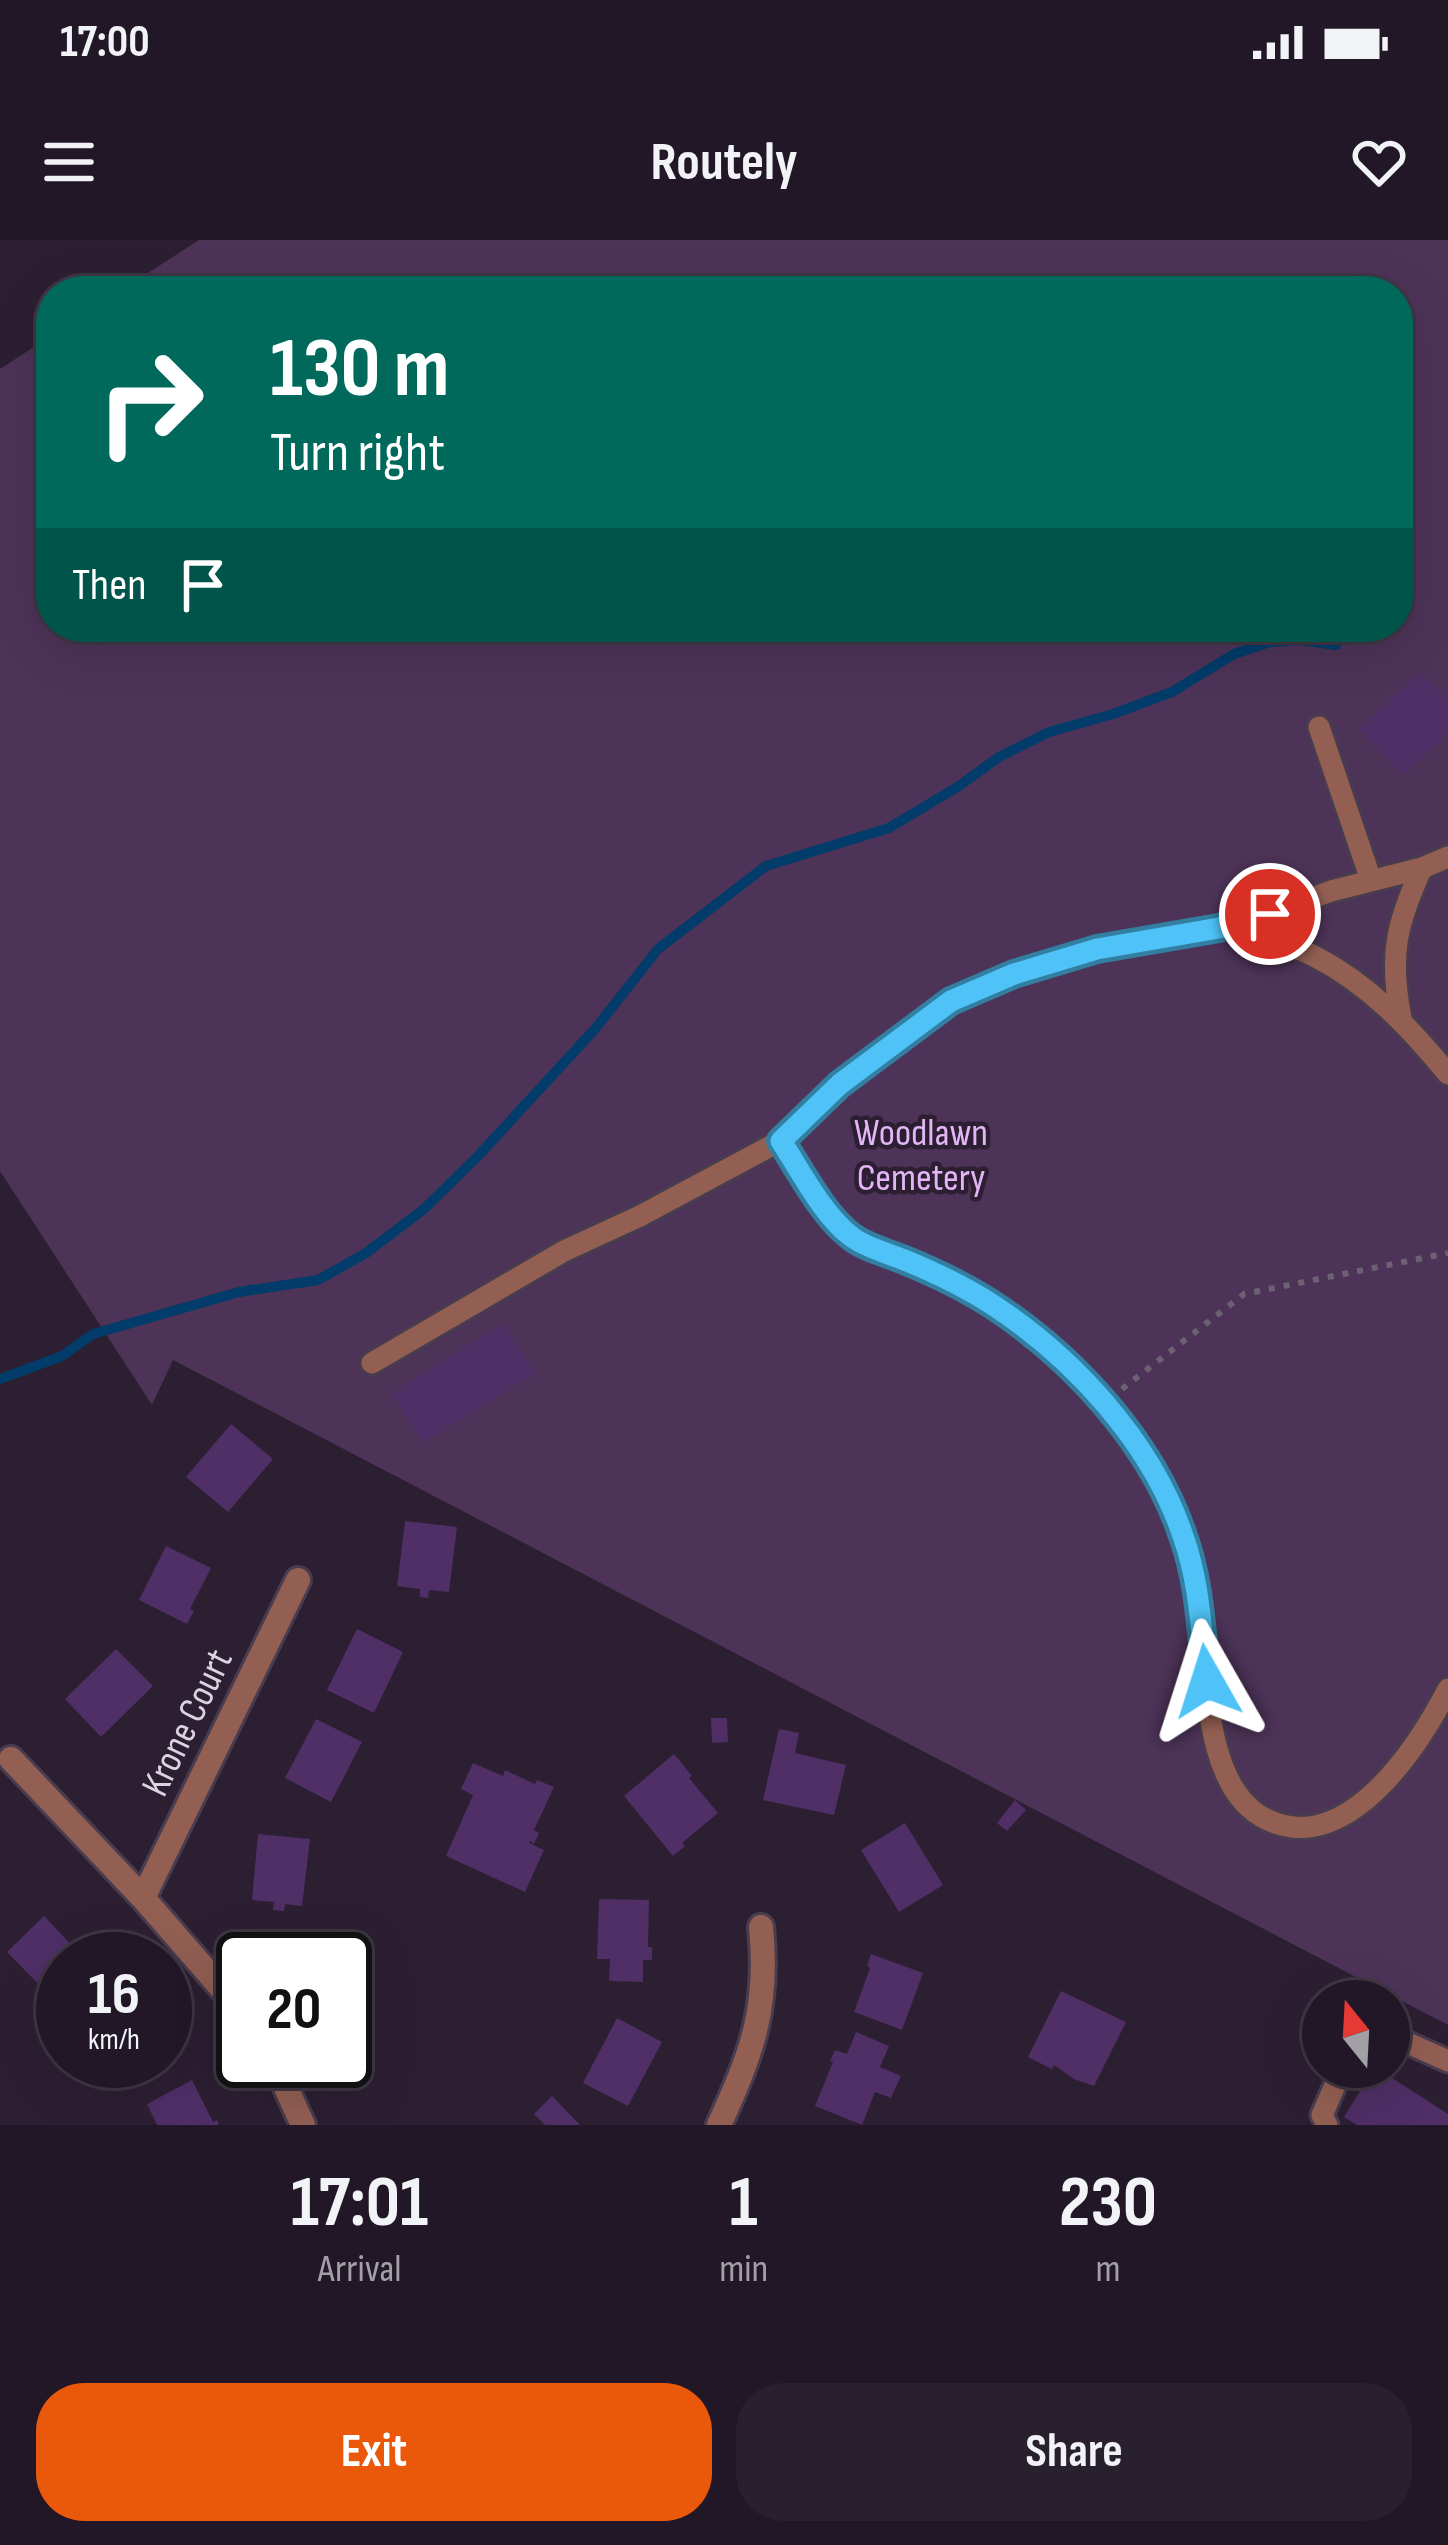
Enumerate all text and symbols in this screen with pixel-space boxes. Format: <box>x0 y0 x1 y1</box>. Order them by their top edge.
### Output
text: 17:00 <box>60 15 150 70</box>
icon: menu <box>36 129 102 195</box>
icon: heart <box>1346 129 1412 195</box>
text: Routely <box>650 130 798 195</box>
text: 130 m <box>270 319 449 420</box>
icon: right <box>72 324 228 480</box>
text: Turn right <box>270 421 445 486</box>
icon: arrive <box>170 552 236 618</box>
text: Then <box>72 558 146 613</box>
pin <box>1219 863 1321 965</box>
icon: arrive <box>1237 881 1303 947</box>
park label: Woodlawn Cemetery <box>854 1110 988 1202</box>
position arrow <box>1144 1618 1270 1744</box>
street label: Krone Court <box>132 1642 244 1804</box>
speed limit sign: 20 <box>216 1932 372 2088</box>
text: 16 <box>88 1959 140 2031</box>
north arrow <box>1302 1980 1410 2088</box>
map controls <box>1302 1980 1410 2088</box>
text: km/h <box>88 2022 140 2058</box>
text: 17:01 <box>291 2160 428 2247</box>
text: 1 <box>730 2160 758 2247</box>
text: 230 <box>1059 2160 1157 2247</box>
text: Arrival <box>318 2246 402 2293</box>
text: min <box>719 2246 768 2293</box>
text: m <box>1096 2246 1121 2293</box>
button: Exit <box>36 2383 712 2521</box>
button: Share <box>736 2383 1412 2521</box>

